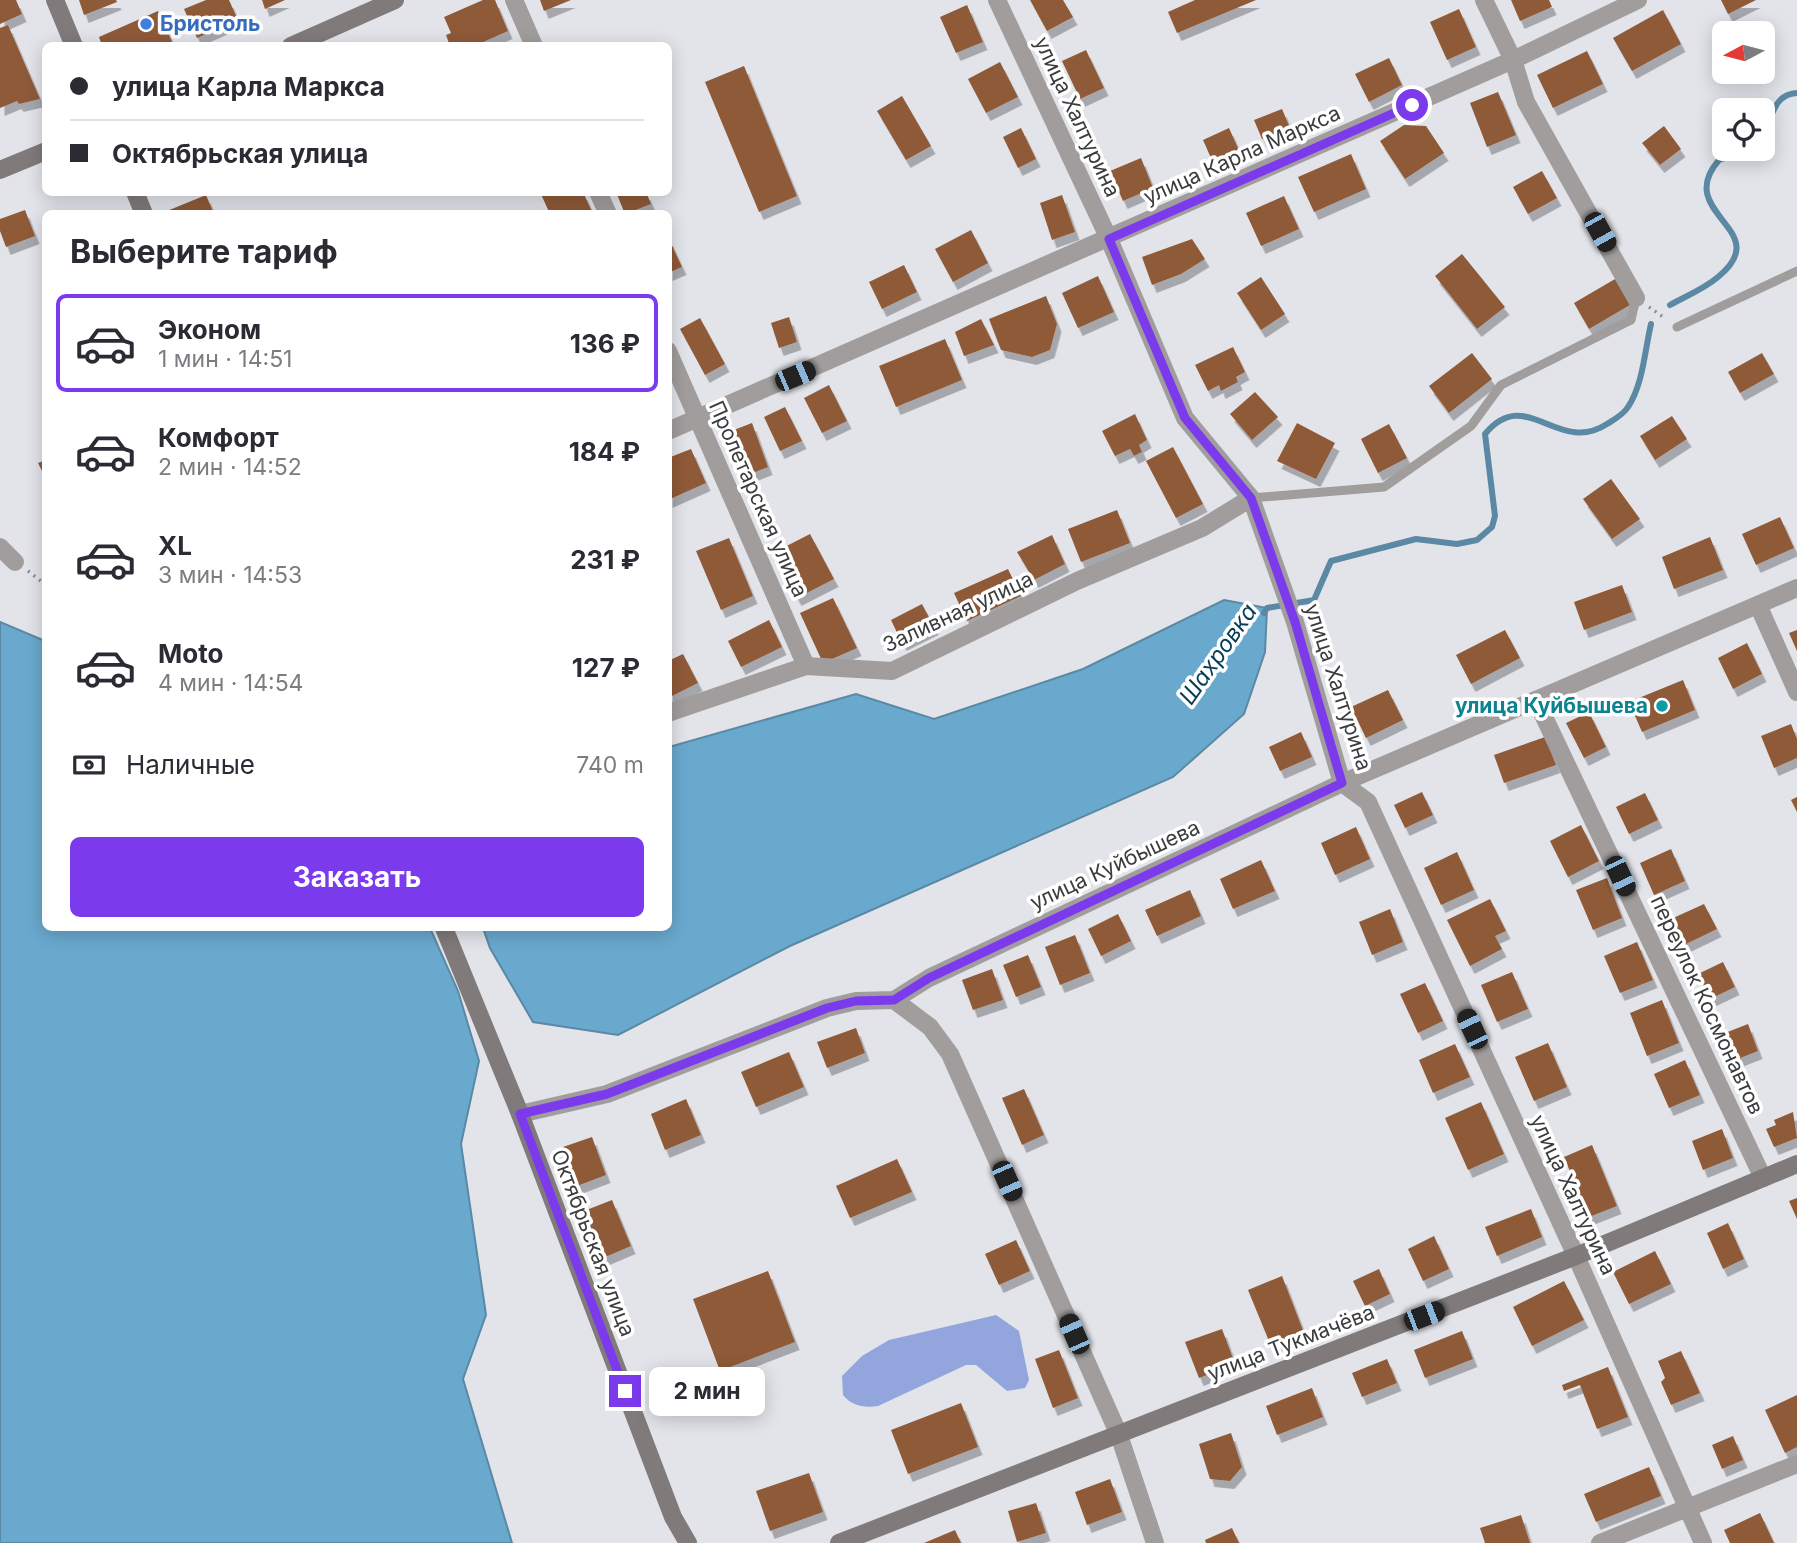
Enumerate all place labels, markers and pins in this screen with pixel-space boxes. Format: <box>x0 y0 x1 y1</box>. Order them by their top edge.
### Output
place label: Бристоль <box>160 11 260 36</box>
marker: Бристоль <box>138 16 154 32</box>
place label: улица Куйбышева <box>1455 693 1648 718</box>
marker: улица Куйбышева <box>1654 698 1670 714</box>

